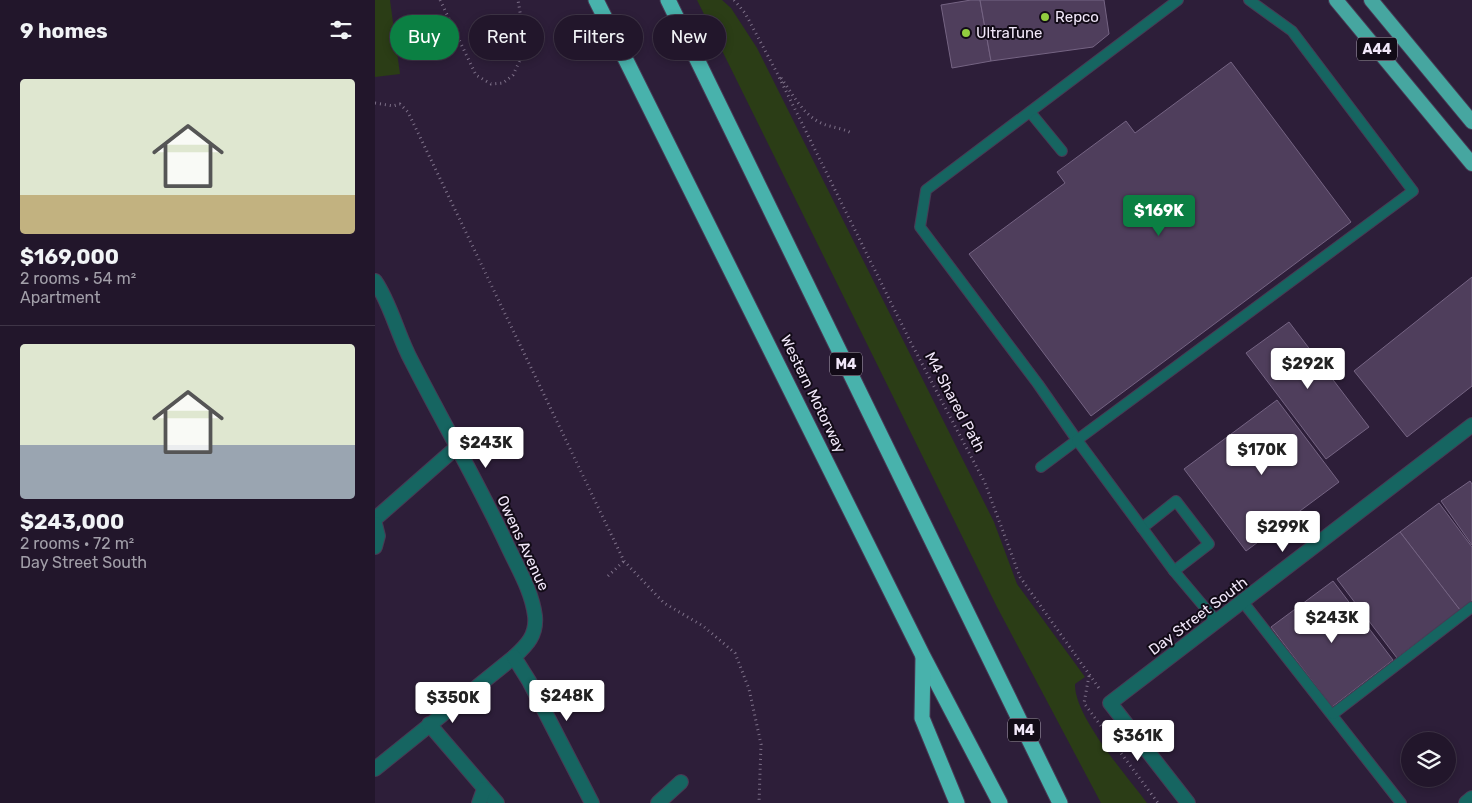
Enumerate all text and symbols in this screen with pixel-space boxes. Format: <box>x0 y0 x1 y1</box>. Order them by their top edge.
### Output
place label: Repco <box>1055 8 1099 26</box>
marker: Repco <box>1039 11 1051 23</box>
chip: Buy <box>390 15 459 60</box>
chip: Rent <box>469 15 544 60</box>
chip: Filters <box>554 15 643 60</box>
chip: New <box>653 15 726 60</box>
icon: filters <box>327 16 355 44</box>
text: 9 homes <box>20 18 108 43</box>
place label: UltraTune <box>976 24 1042 42</box>
marker: UltraTune <box>960 27 972 39</box>
road number: A44 <box>1357 38 1397 61</box>
icon: home <box>143 111 233 201</box>
pin: $169K <box>1124 194 1194 237</box>
text: $169K <box>1134 201 1184 220</box>
text: $169,000 <box>20 244 119 269</box>
text: 2 rooms · 54 m² <box>20 269 136 288</box>
text: Apartment <box>20 288 100 307</box>
street label: Western Motorway <box>777 332 849 456</box>
pin: $292K <box>1273 348 1343 390</box>
street label: M4 Shared Path <box>921 349 989 455</box>
road number: M4 <box>830 352 862 376</box>
text: $292K <box>1282 354 1334 373</box>
icon: home <box>143 377 233 467</box>
pin: $243K <box>451 426 521 469</box>
text: $243K <box>459 433 513 452</box>
pin: $170K <box>1227 434 1297 476</box>
text: $170K <box>1237 440 1287 459</box>
street label: Owens Avenue <box>493 493 553 593</box>
text: $243,000 <box>20 509 124 534</box>
pin: $299K <box>1248 510 1318 553</box>
text: $299K <box>1257 517 1309 536</box>
text: 2 rooms · 72 m² <box>20 534 134 553</box>
text: Day Street South <box>20 553 147 572</box>
street label: Day Street South <box>1145 573 1251 659</box>
pin: $243K <box>1297 602 1367 644</box>
text: $243K <box>1305 608 1359 627</box>
pin: $248K <box>532 680 602 722</box>
pin: $350K <box>418 682 488 724</box>
text: $248K <box>540 686 594 705</box>
text: $350K <box>426 688 480 707</box>
road number: M4 <box>1008 718 1040 742</box>
pin: $361K <box>1103 720 1173 762</box>
text: $361K <box>1113 726 1163 745</box>
map controls <box>1401 732 1456 787</box>
button: layers <box>1401 732 1456 787</box>

